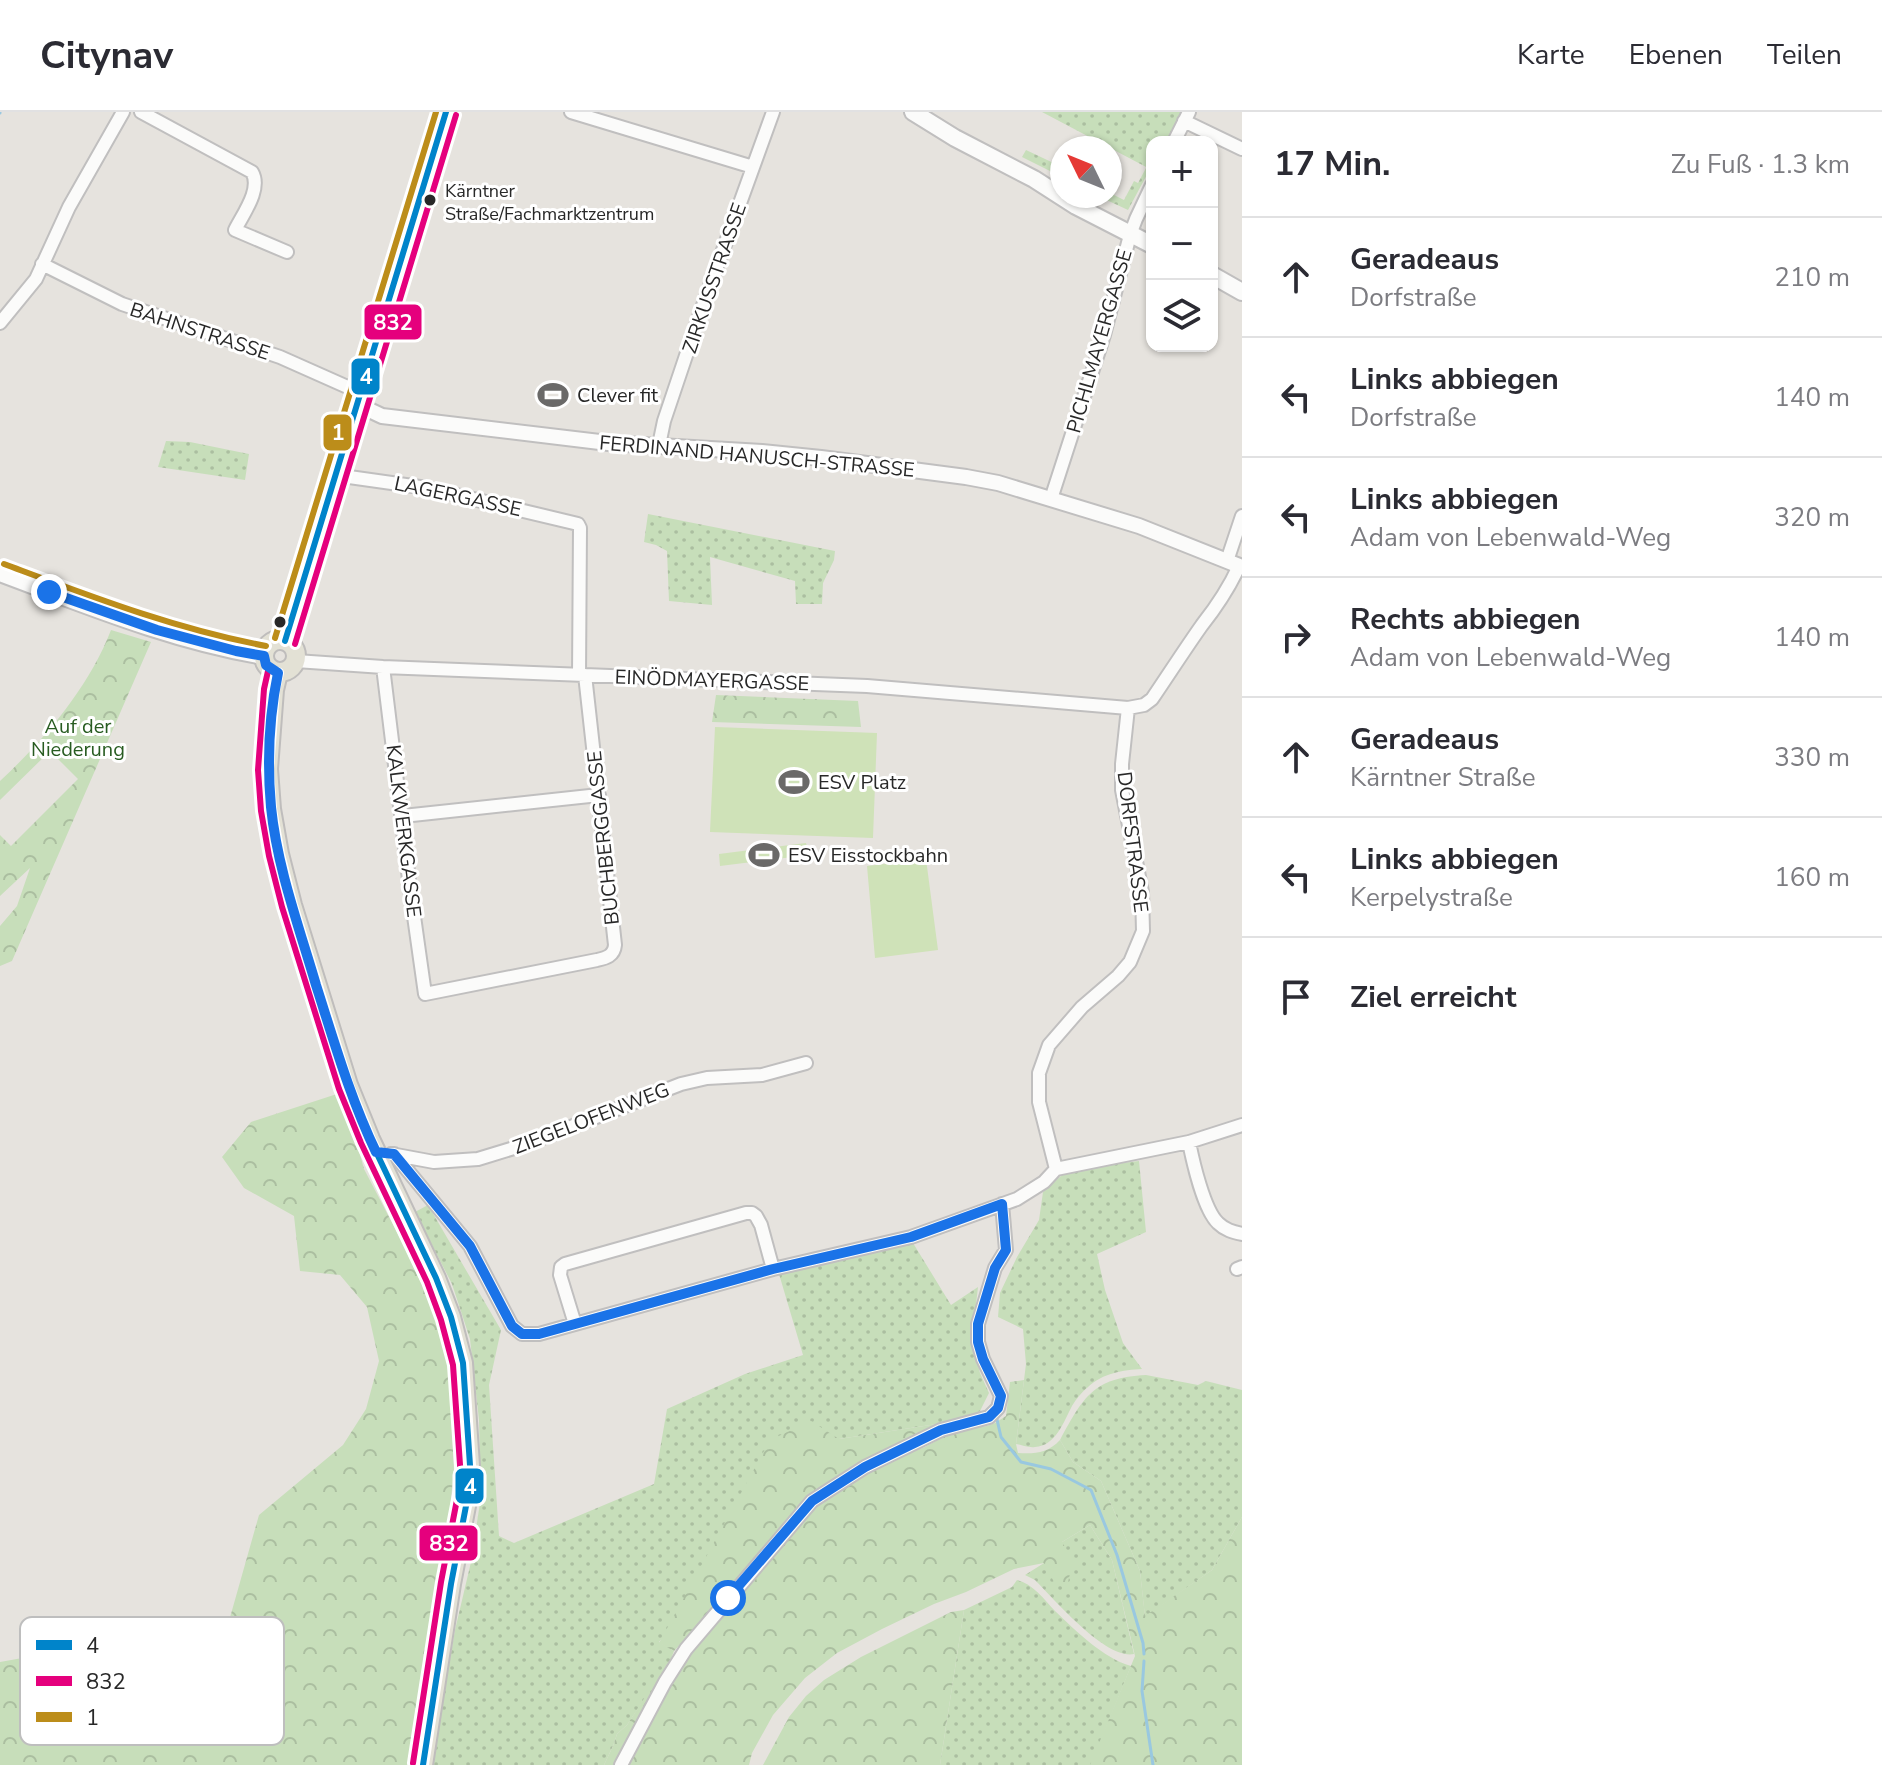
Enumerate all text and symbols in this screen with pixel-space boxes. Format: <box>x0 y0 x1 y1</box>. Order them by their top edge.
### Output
text: Citynav <box>40 30 173 81</box>
text: Karte <box>1517 36 1585 74</box>
text: Ebenen <box>1629 36 1723 74</box>
text: Teilen <box>1767 36 1842 74</box>
north arrow <box>1050 136 1122 208</box>
map controls <box>1146 136 1218 352</box>
button: + <box>1146 136 1218 208</box>
text: 17 Min. <box>1274 141 1390 187</box>
text: Zu Fuß · 1.3 km <box>1671 147 1850 182</box>
place label: Kärntner Straße/Fachmarktzentrum <box>445 179 654 226</box>
marker: Kärntner Straße/Fachmarktzentrum <box>422 192 438 208</box>
street label: ZIRKUSSTRASSE <box>676 199 753 357</box>
button: − <box>1146 208 1218 280</box>
text: Geradeaus <box>1350 239 1499 280</box>
street label: PICHLMAYERGASSE <box>1060 246 1139 436</box>
icon: ahead <box>1274 255 1318 299</box>
text: 210 m <box>1774 260 1850 295</box>
button: layers <box>1146 280 1218 352</box>
text: Dorfstraße <box>1350 280 1477 315</box>
street label: BAHNSTRASSE <box>126 296 273 367</box>
line badge: 832 <box>363 303 423 341</box>
text: 832 <box>373 308 413 338</box>
line badge: 4 <box>350 357 381 396</box>
text: Links abbiegen <box>1350 359 1559 400</box>
text: 4 <box>359 362 373 392</box>
icon: left <box>1274 375 1318 419</box>
sports icon: Clever fit <box>536 378 570 412</box>
text: 140 m <box>1774 380 1850 415</box>
place label: Clever fit <box>577 382 659 409</box>
text: Dorfstraße <box>1350 400 1477 435</box>
line badge: 1 <box>322 413 353 452</box>
text: 1 <box>331 418 345 448</box>
street label: FERDINAND HANUSCH-STRASSE <box>598 429 916 484</box>
street label: LAGERGASSE <box>392 470 524 523</box>
text: Links abbiegen <box>1350 479 1559 520</box>
icon: left <box>1274 495 1318 539</box>
text: 320 m <box>1774 500 1850 535</box>
text: Adam von Lebenwald-Weg <box>1350 520 1671 555</box>
route end <box>31 574 67 610</box>
text: Rechts abbiegen <box>1350 599 1581 640</box>
unlabelled marker <box>272 614 288 630</box>
icon: right <box>1274 615 1318 659</box>
text: 140 m <box>1774 620 1850 655</box>
text: Adam von Lebenwald-Weg <box>1350 640 1671 675</box>
street label: EINÖDMAYERGASSE <box>614 664 810 697</box>
park label: Auf der Niederung <box>31 713 125 763</box>
text: Geradeaus <box>1350 719 1499 760</box>
icon: ahead <box>1274 735 1318 779</box>
text: 330 m <box>1774 740 1850 775</box>
street label: KALKWERKGASSE <box>380 743 427 919</box>
street label: BUCHBERGGASSE <box>581 750 626 926</box>
text: Kärntner Straße <box>1350 760 1536 795</box>
sports icon: ESV Platz <box>777 765 811 799</box>
place label: ESV Platz <box>818 769 906 796</box>
street label: DORFSTRASSE <box>1110 770 1155 914</box>
sports icon: ESV Eisstockbahn <box>747 838 781 872</box>
text: Links abbiegen <box>1350 839 1559 880</box>
place label: ESV Eisstockbahn <box>788 842 948 869</box>
icon: left <box>1274 855 1318 899</box>
text: 160 m <box>1774 860 1850 895</box>
text: Kerpelystraße <box>1350 880 1513 915</box>
icon: arrive <box>1274 975 1318 1019</box>
text: Ziel erreicht <box>1350 977 1516 1018</box>
street label: ZIEGELOFENWEG <box>509 1076 673 1161</box>
line badge: 4 <box>454 1467 485 1505</box>
text: 4 <box>463 1472 477 1502</box>
line badge: 832 <box>418 1524 479 1562</box>
text: 832 <box>429 1529 469 1559</box>
route start <box>710 1580 746 1616</box>
legend <box>20 1617 284 1745</box>
text: 4 <box>86 1631 99 1661</box>
text: 832 <box>86 1667 126 1697</box>
text: 1 <box>86 1703 99 1733</box>

